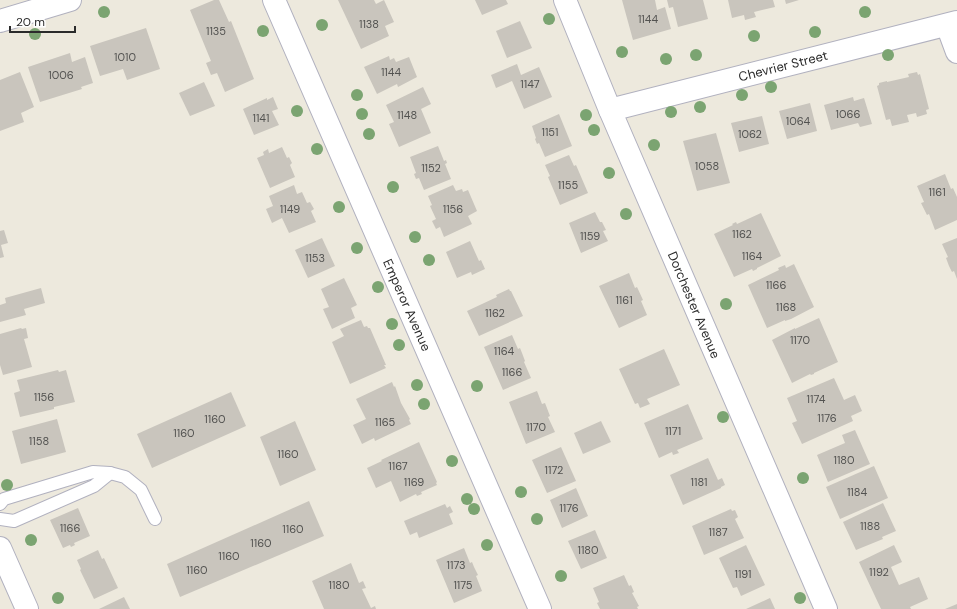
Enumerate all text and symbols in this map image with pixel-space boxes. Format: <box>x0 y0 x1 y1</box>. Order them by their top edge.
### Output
scale bar <box>10 8 75 34</box>
house number: 1144 <box>638 12 658 26</box>
text: 20 m <box>16 14 45 30</box>
house number: 1138 <box>359 17 379 31</box>
house number: 1135 <box>206 24 226 38</box>
street label: Chevrier Street <box>737 47 829 85</box>
house number: 1010 <box>114 50 136 64</box>
house number: 1144 <box>381 65 401 79</box>
house number: 1006 <box>48 68 74 82</box>
house number: 1147 <box>520 77 540 91</box>
house number: 1066 <box>836 107 860 121</box>
house number: 1148 <box>397 108 417 122</box>
house number: 1141 <box>253 111 269 125</box>
house number: 1064 <box>786 114 811 128</box>
house number: 1151 <box>541 125 559 139</box>
house number: 1062 <box>738 127 762 141</box>
house number: 1058 <box>695 159 719 173</box>
house number: 1152 <box>421 161 441 175</box>
house number: 1155 <box>558 178 578 192</box>
house number: 1161 <box>928 185 946 199</box>
house number: 1149 <box>280 202 300 216</box>
house number: 1156 <box>443 202 463 216</box>
house number: 1162 <box>732 227 752 241</box>
house number: 1159 <box>580 229 600 243</box>
street label: Dorchester Avenue <box>664 249 724 361</box>
house number: 1164 <box>742 249 763 263</box>
house number: 1153 <box>305 251 325 265</box>
street label: Emperor Avenue <box>379 256 435 354</box>
house number: 1166 <box>766 278 786 292</box>
house number: 1161 <box>615 293 633 307</box>
house number: 1168 <box>776 300 796 314</box>
house number: 1162 <box>485 306 505 320</box>
house number: 1170 <box>790 333 810 347</box>
house number: 1164 <box>494 344 515 358</box>
house number: 1166 <box>502 365 522 379</box>
house number: 1156 <box>34 390 54 404</box>
house number: 1174 <box>807 392 826 406</box>
house number: 1176 <box>817 411 837 425</box>
house number: 1160 <box>204 412 226 426</box>
house number: 1165 <box>375 415 395 429</box>
house number: 1170 <box>526 420 546 434</box>
house number: 1171 <box>665 424 681 438</box>
house number: 1160 <box>173 426 195 440</box>
house number: 1158 <box>29 434 49 448</box>
house number: 1160 <box>277 447 299 461</box>
house number: 1180 <box>833 453 855 467</box>
house number: 1167 <box>388 459 408 473</box>
house number: 1172 <box>545 463 563 477</box>
house number: 1169 <box>404 475 424 489</box>
house number: 1181 <box>691 475 707 489</box>
house number: 1184 <box>847 485 867 499</box>
house number: 1176 <box>559 501 579 515</box>
house number: 1188 <box>860 519 880 533</box>
house number: 1166 <box>60 521 80 535</box>
house number: 1160 <box>282 522 304 536</box>
house number: 1187 <box>708 525 728 539</box>
house number: 1160 <box>250 536 272 550</box>
house number: 1180 <box>577 543 599 557</box>
house number: 1160 <box>218 549 240 563</box>
house number: 1173 <box>447 558 465 572</box>
house number: 1160 <box>186 563 208 577</box>
house number: 1192 <box>869 565 889 579</box>
house number: 1191 <box>734 567 752 581</box>
house number: 1180 <box>328 578 350 592</box>
house number: 1175 <box>453 578 473 592</box>

